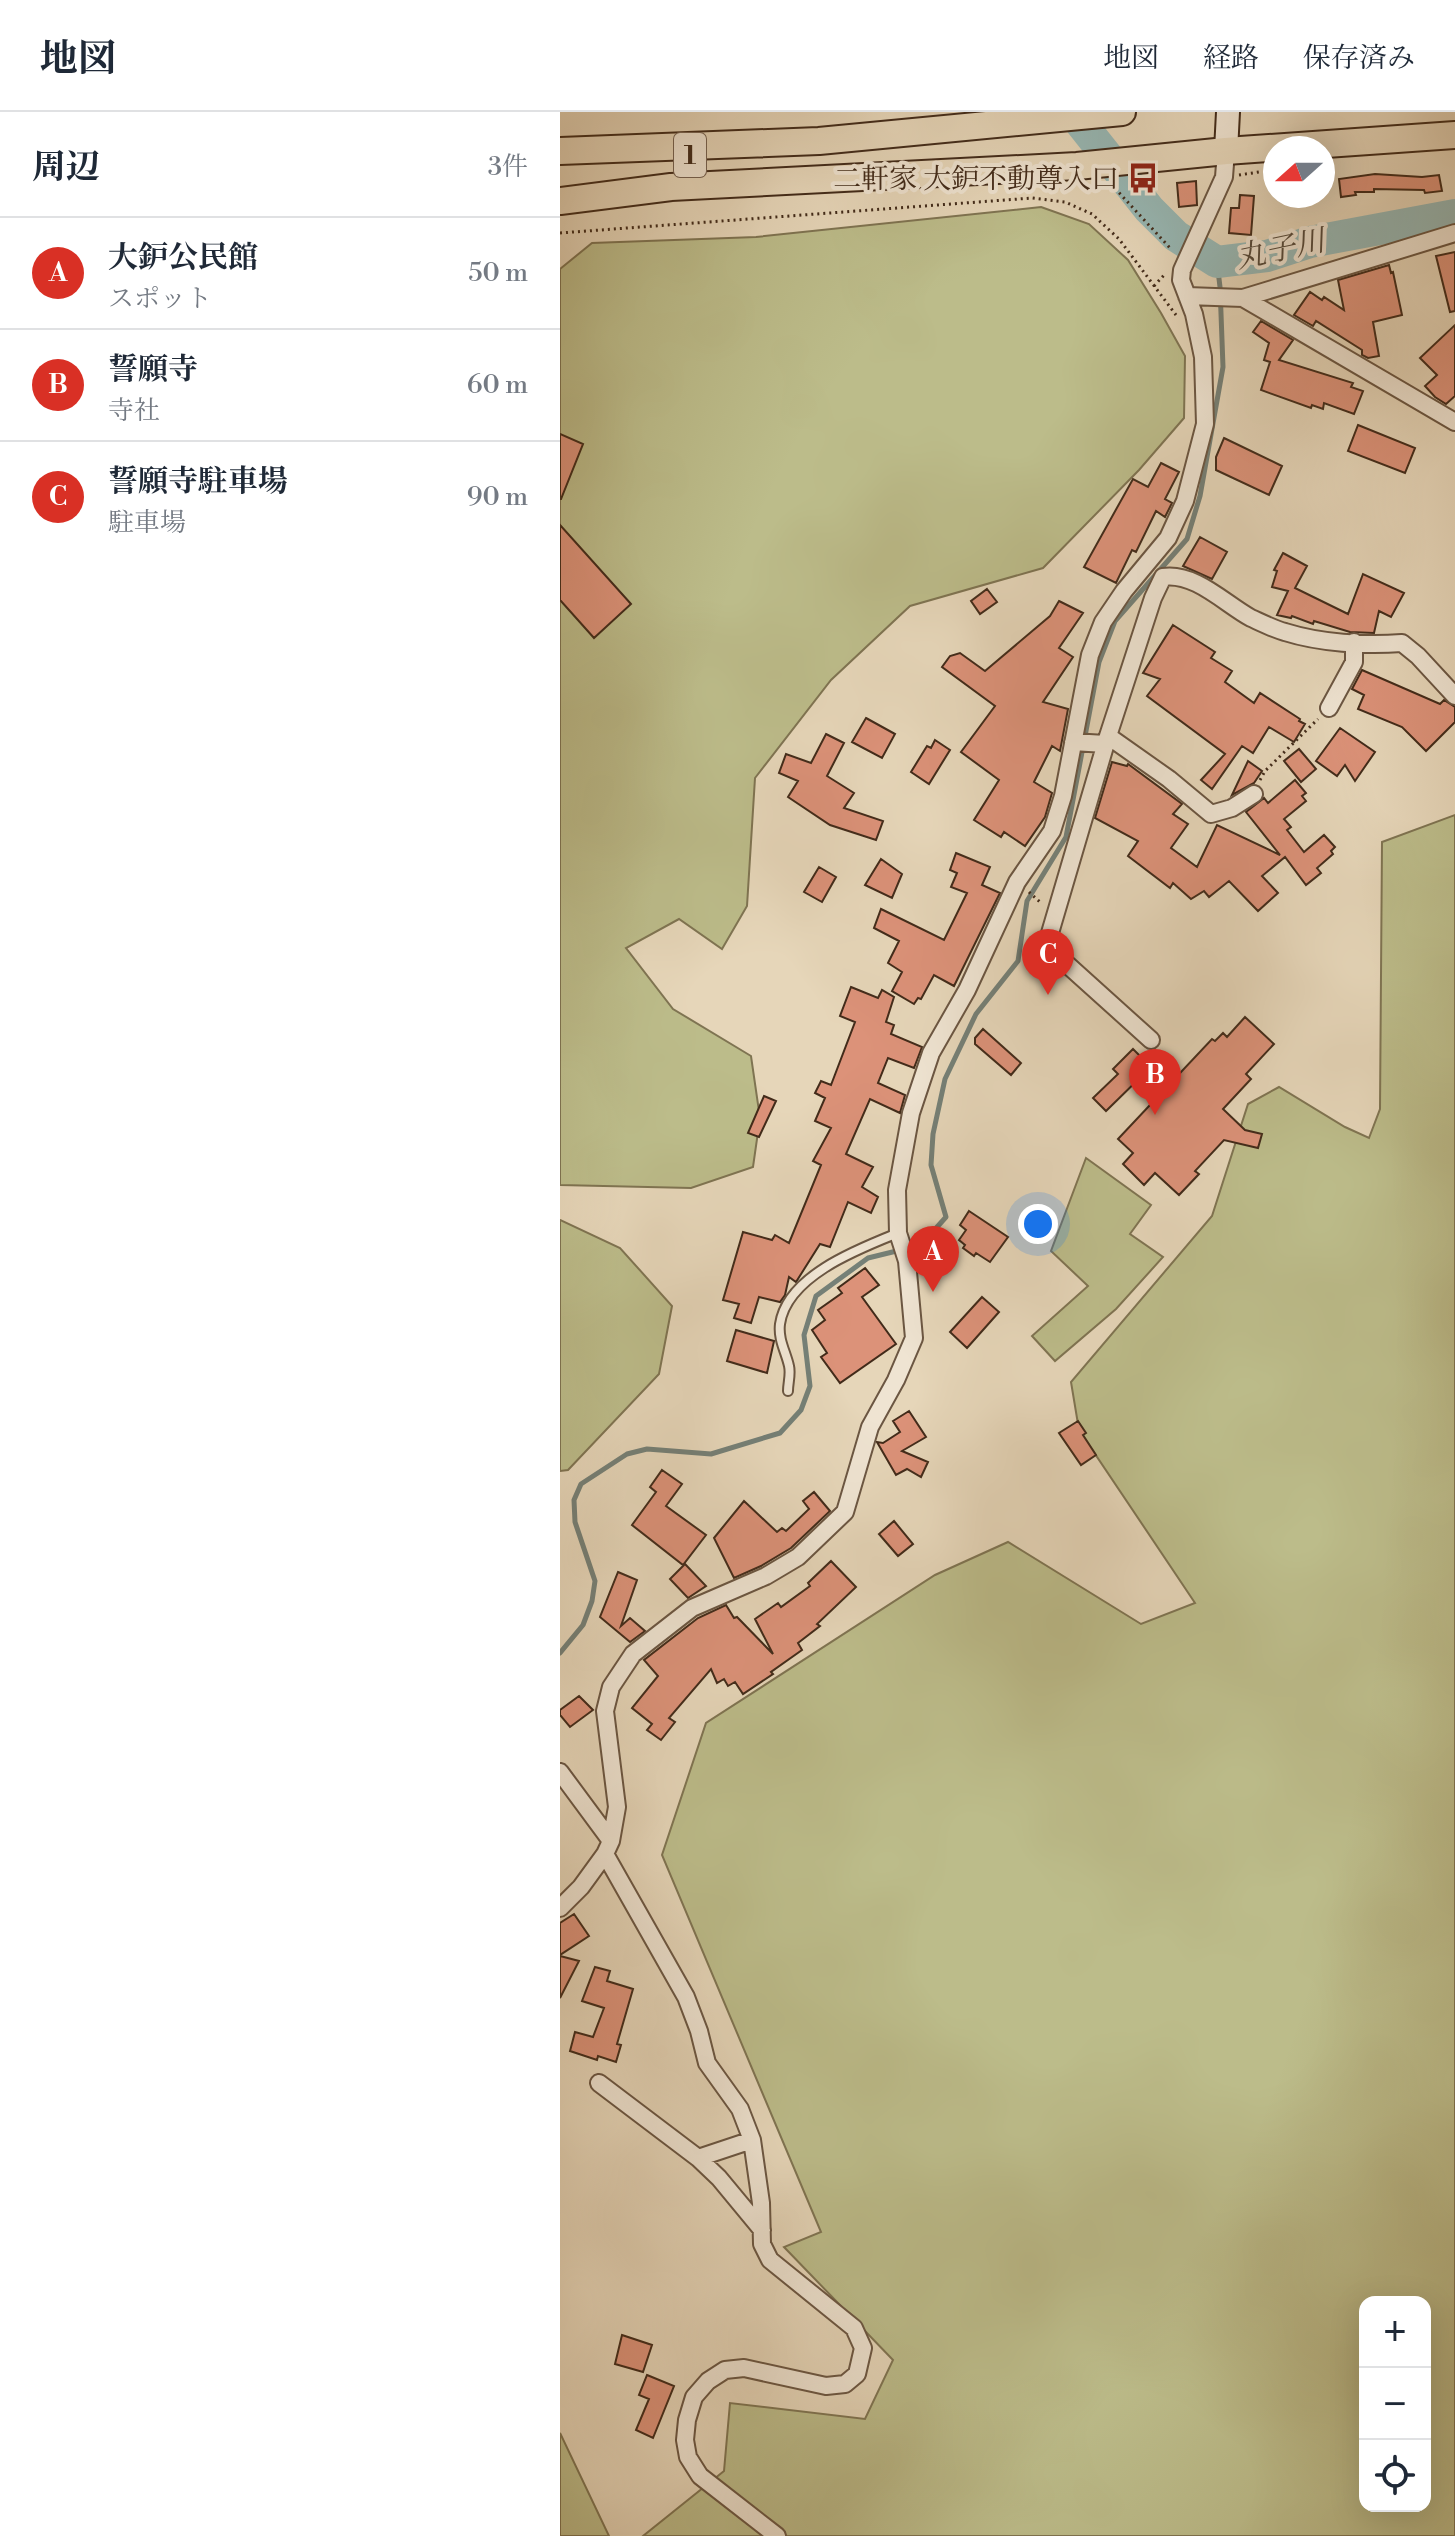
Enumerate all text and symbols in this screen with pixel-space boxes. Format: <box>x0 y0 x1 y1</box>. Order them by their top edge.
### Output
text: 地図 <box>40 36 116 83</box>
text: 地図 <box>1103 41 1159 76</box>
text: 経路 <box>1203 41 1259 76</box>
text: 保存済み <box>1303 41 1415 76</box>
road number: 1 <box>674 133 706 177</box>
north arrow <box>1263 136 1335 208</box>
text: 周辺 <box>32 147 100 189</box>
text: 3件 <box>488 151 528 183</box>
bus stop icon: 二軒家 大鈩不動尊入口 <box>1126 161 1160 195</box>
place label: 二軒家 大鈩不動尊入口 <box>833 162 1119 197</box>
water label: 丸子川 <box>1232 221 1331 278</box>
text: 大鈩公民館 <box>108 239 258 277</box>
text: A <box>49 257 67 289</box>
text: 50 m <box>468 257 528 289</box>
text: スポット <box>108 283 212 315</box>
text: 誓願寺 <box>108 351 198 389</box>
text: B <box>48 369 68 401</box>
text: 60 m <box>467 369 528 401</box>
text: 寺社 <box>108 395 160 427</box>
text: 誓願寺駐車場 <box>108 463 288 501</box>
text: C <box>49 481 67 513</box>
text: 90 m <box>467 481 528 513</box>
text: 駐車場 <box>108 507 186 539</box>
pin: C <box>1022 929 1074 995</box>
pin: B <box>1129 1049 1181 1115</box>
your location <box>1018 1204 1058 1244</box>
pin: A <box>907 1226 959 1292</box>
map controls <box>1359 2296 1431 2512</box>
button: + <box>1359 2296 1431 2368</box>
button: − <box>1359 2368 1431 2440</box>
button: locate <box>1359 2440 1431 2512</box>

